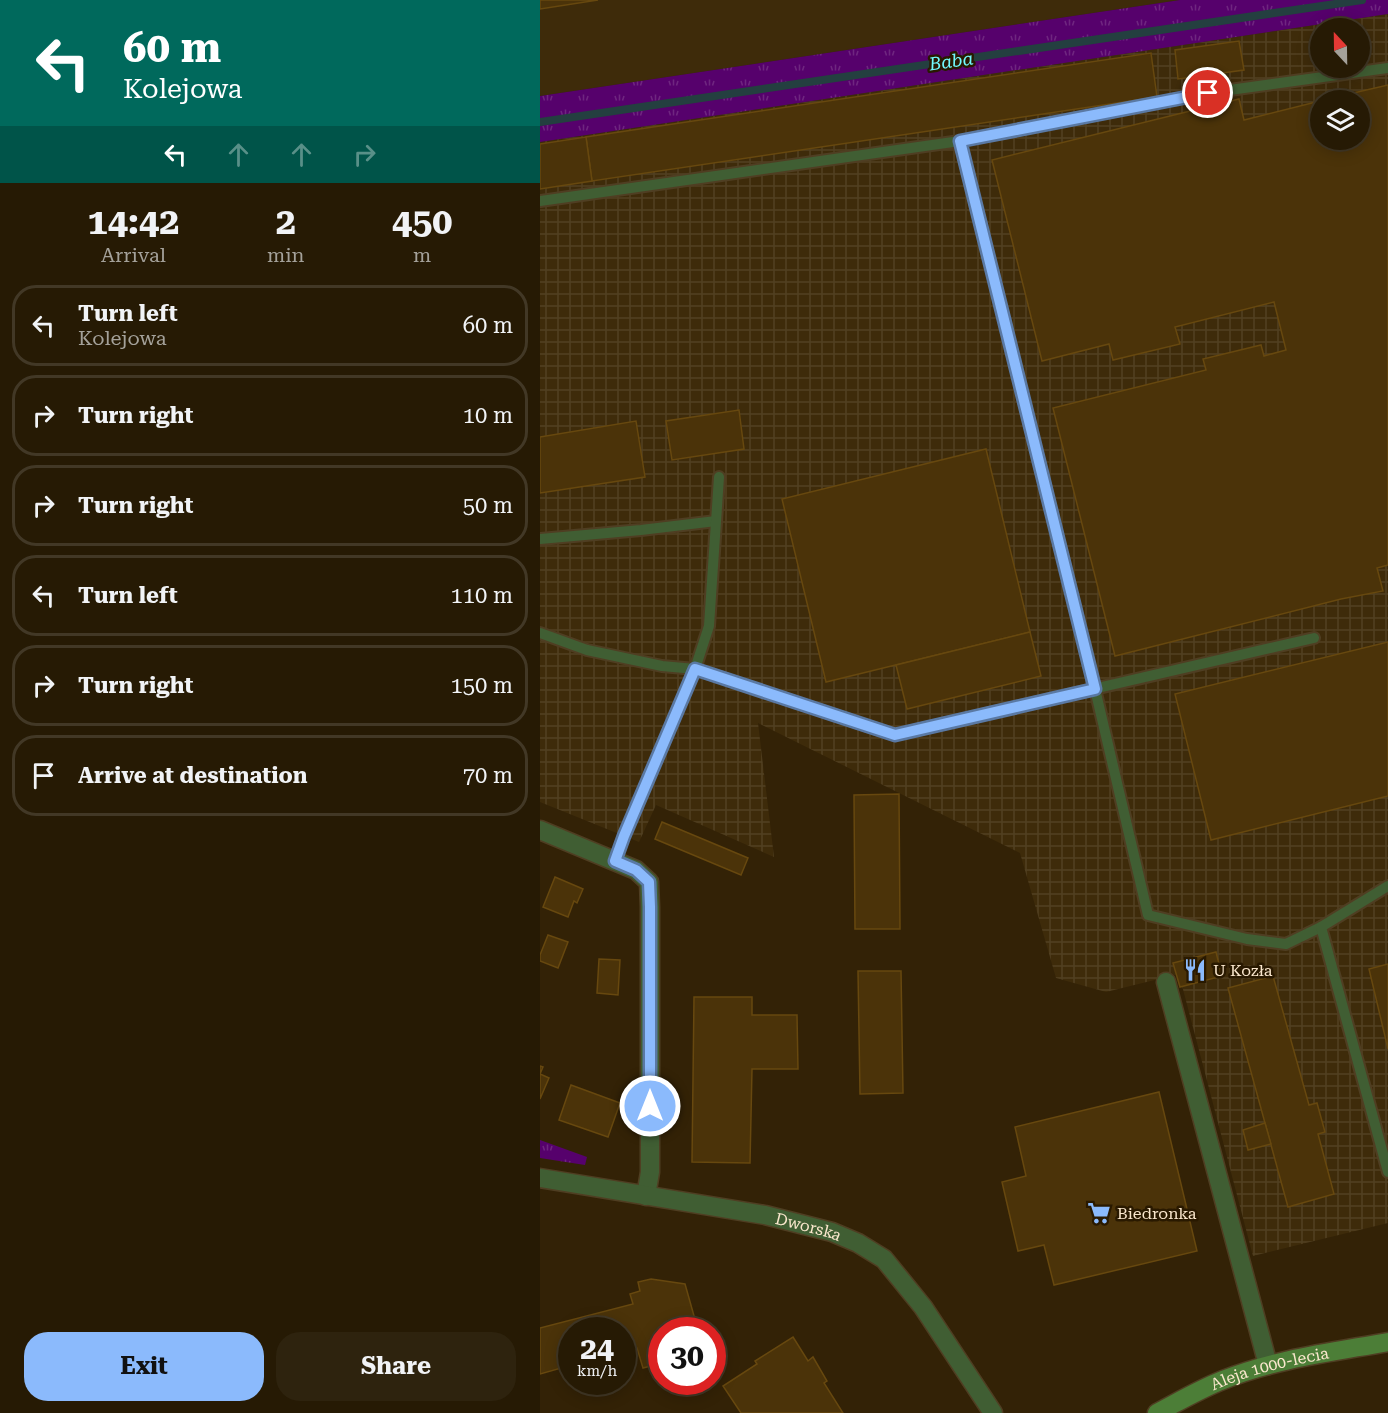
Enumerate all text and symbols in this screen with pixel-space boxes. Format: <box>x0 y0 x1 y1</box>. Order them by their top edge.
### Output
north arrow <box>1310 18 1370 78</box>
map controls <box>1310 18 1370 150</box>
text: 60 m <box>123 23 221 72</box>
icon: left <box>24 24 102 102</box>
water label: Baba <box>927 47 975 75</box>
pin <box>1182 67 1233 118</box>
text: Kolejowa <box>123 73 243 105</box>
icon: arrive <box>1191 76 1224 109</box>
button: layers <box>1310 90 1370 150</box>
icon: left <box>159 138 192 171</box>
icon: ahead <box>222 138 255 171</box>
icon: ahead <box>285 138 318 171</box>
icon: right <box>348 138 381 171</box>
text: 14:42 <box>88 201 179 243</box>
text: 2 <box>276 201 296 243</box>
text: 450 <box>392 201 452 243</box>
text: Arrival <box>101 243 166 267</box>
text: min <box>267 243 304 267</box>
text: m <box>413 243 431 267</box>
text: Turn left <box>78 301 178 326</box>
icon: left <box>27 309 60 342</box>
text: 60 m <box>463 313 513 338</box>
text: Kolejowa <box>78 326 167 350</box>
icon: right <box>27 399 60 432</box>
text: Turn right <box>78 403 193 428</box>
text: 10 m <box>463 403 513 428</box>
icon: right <box>27 489 60 522</box>
text: Turn right <box>78 493 193 518</box>
text: 50 m <box>463 493 513 518</box>
icon: left <box>27 579 60 612</box>
text: Turn left <box>78 583 178 608</box>
text: 110 m <box>450 583 513 608</box>
icon: right <box>27 669 60 702</box>
text: Turn right <box>78 673 193 698</box>
text: 150 m <box>450 673 513 698</box>
icon: arrive <box>27 759 60 792</box>
text: Arrive at destination <box>78 763 307 788</box>
text: 70 m <box>463 763 513 788</box>
restaurant icon: U Kozła <box>1182 957 1208 983</box>
place label: U Kozła <box>1213 961 1273 980</box>
position arrow <box>618 1074 682 1138</box>
supermarket icon: Biedronka <box>1086 1200 1112 1226</box>
place label: Biedronka <box>1117 1204 1197 1223</box>
street label: Dworska <box>773 1209 845 1245</box>
speed limit sign: 30 <box>648 1317 726 1395</box>
text: 24 <box>580 1331 614 1366</box>
button: Exit <box>24 1332 264 1401</box>
button: Share <box>276 1332 516 1401</box>
street label: Aleja 1000-lecia <box>1207 1343 1331 1394</box>
text: km/h <box>577 1362 617 1380</box>

